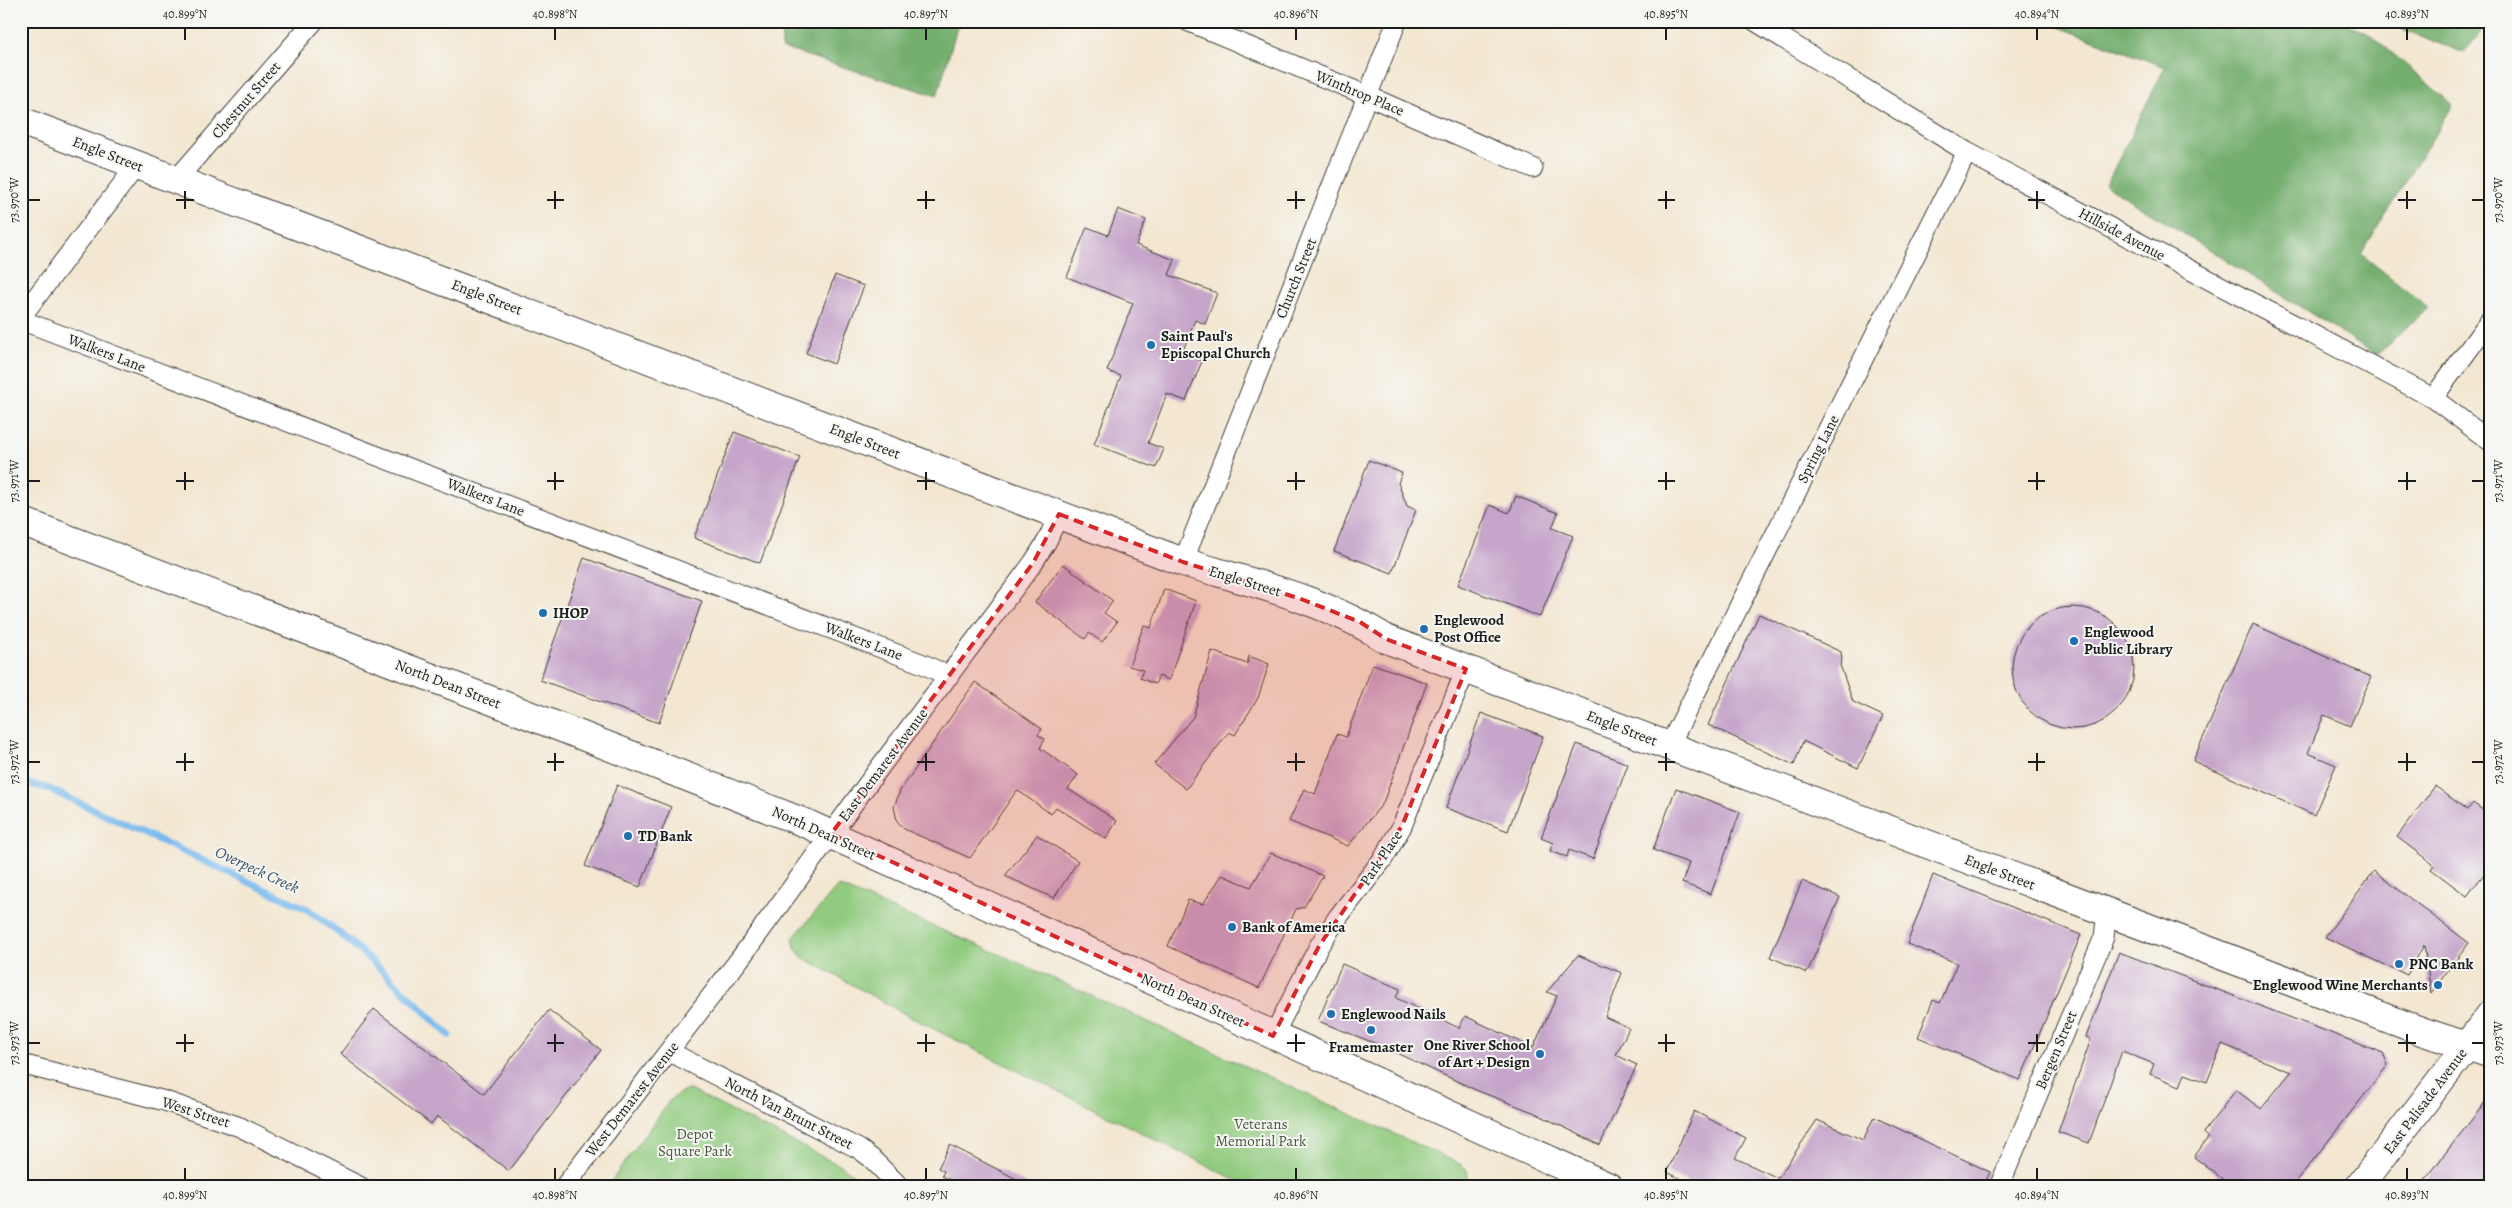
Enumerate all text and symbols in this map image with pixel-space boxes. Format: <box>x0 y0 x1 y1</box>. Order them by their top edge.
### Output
text: 40.899°N <box>163 6 208 22</box>
text: 40.898°N <box>533 6 578 22</box>
text: 40.897°N <box>904 6 948 22</box>
text: 40.896°N <box>1274 6 1319 22</box>
text: 40.895°N <box>1644 6 1688 22</box>
text: 40.894°N <box>2015 6 2060 22</box>
text: 40.893°N <box>2385 6 2429 22</box>
street label: Chestnut Street <box>207 57 285 143</box>
street label: Winthrop Place <box>1312 65 1408 121</box>
street label: Engle Street <box>70 131 146 177</box>
text: 73.970°W <box>6 176 22 223</box>
text: 73.970°W <box>2490 176 2506 223</box>
street label: Hillside Avenue <box>2075 203 2169 265</box>
street label: Church Street <box>1271 235 1321 321</box>
street label: Engle Street <box>449 274 525 320</box>
place label: Saint Paul's Episcopal Church <box>1161 326 1271 363</box>
street label: Walkers Lane <box>64 329 149 377</box>
marker: Saint Paul's Episcopal Church <box>1145 339 1157 351</box>
street label: Spring Lane <box>1792 411 1844 487</box>
street label: Engle Street <box>827 418 903 464</box>
text: 73.971°W <box>6 459 22 503</box>
text: 73.971°W <box>2490 459 2506 503</box>
street label: Walkers Lane <box>443 473 528 521</box>
street label: Engle Street <box>1207 561 1284 601</box>
place label: IHOP <box>553 603 589 623</box>
marker: IHOP <box>537 607 549 619</box>
place label: Englewood Post Office <box>1434 610 1505 647</box>
street label: Walkers Lane <box>821 617 906 665</box>
place label: Englewood Public Library <box>2084 622 2174 659</box>
marker: Englewood Post Office <box>1418 623 1430 635</box>
marker: Englewood Public Library <box>2068 635 2080 647</box>
street label: North Dean Street <box>392 655 504 713</box>
street label: East Demarest Avenue <box>834 704 932 826</box>
street label: Engle Street <box>1584 705 1660 751</box>
text: 73.972°W <box>6 739 22 784</box>
text: 73.972°W <box>2490 739 2506 784</box>
street label: North Dean Street <box>769 801 879 865</box>
place label: TD Bank <box>638 826 693 846</box>
street label: Park Place <box>1355 826 1407 890</box>
marker: TD Bank <box>622 830 634 842</box>
water label: Overpeck Creek <box>211 841 303 899</box>
street label: Engle Street <box>1962 849 2038 895</box>
place label: Bank of America <box>1242 917 1346 937</box>
marker: Bank of America <box>1226 921 1238 933</box>
place label: PNC Bank <box>2409 954 2473 974</box>
marker: PNC Bank <box>2393 958 2405 970</box>
street label: North Dean Street <box>1138 968 1248 1032</box>
place label: Englewood Wine Merchants <box>2253 975 2428 995</box>
marker: Englewood Wine Merchants <box>2432 979 2444 991</box>
place label: Englewood Nails <box>1341 1004 1446 1024</box>
marker: Englewood Nails <box>1325 1008 1337 1020</box>
street label: Bergen Street <box>2030 1008 2082 1092</box>
text: 73.973°W <box>6 1020 22 1065</box>
text: 73.973°W <box>2490 1020 2506 1065</box>
marker: Framemaster <box>1365 1024 1377 1036</box>
place label: One River School of Art + Design <box>1424 1035 1531 1072</box>
street label: West Demarest Avenue <box>580 1037 684 1162</box>
place label: Framemaster <box>1329 1037 1413 1057</box>
street label: East Palisade Avenue <box>2379 1044 2472 1158</box>
marker: One River School of Art + Design <box>1534 1048 1546 1060</box>
street label: North Van Brunt Street <box>721 1072 857 1154</box>
street label: West Street <box>158 1091 233 1132</box>
park label: Veterans Memorial Park <box>1216 1114 1307 1151</box>
park label: Depot Square Park <box>658 1124 733 1161</box>
text: 40.899°N <box>163 1187 208 1203</box>
text: 40.898°N <box>533 1187 578 1203</box>
text: 40.897°N <box>904 1187 948 1203</box>
text: 40.896°N <box>1274 1187 1319 1203</box>
text: 40.895°N <box>1644 1187 1688 1203</box>
text: 40.894°N <box>2015 1187 2060 1203</box>
text: 40.893°N <box>2385 1187 2429 1203</box>

